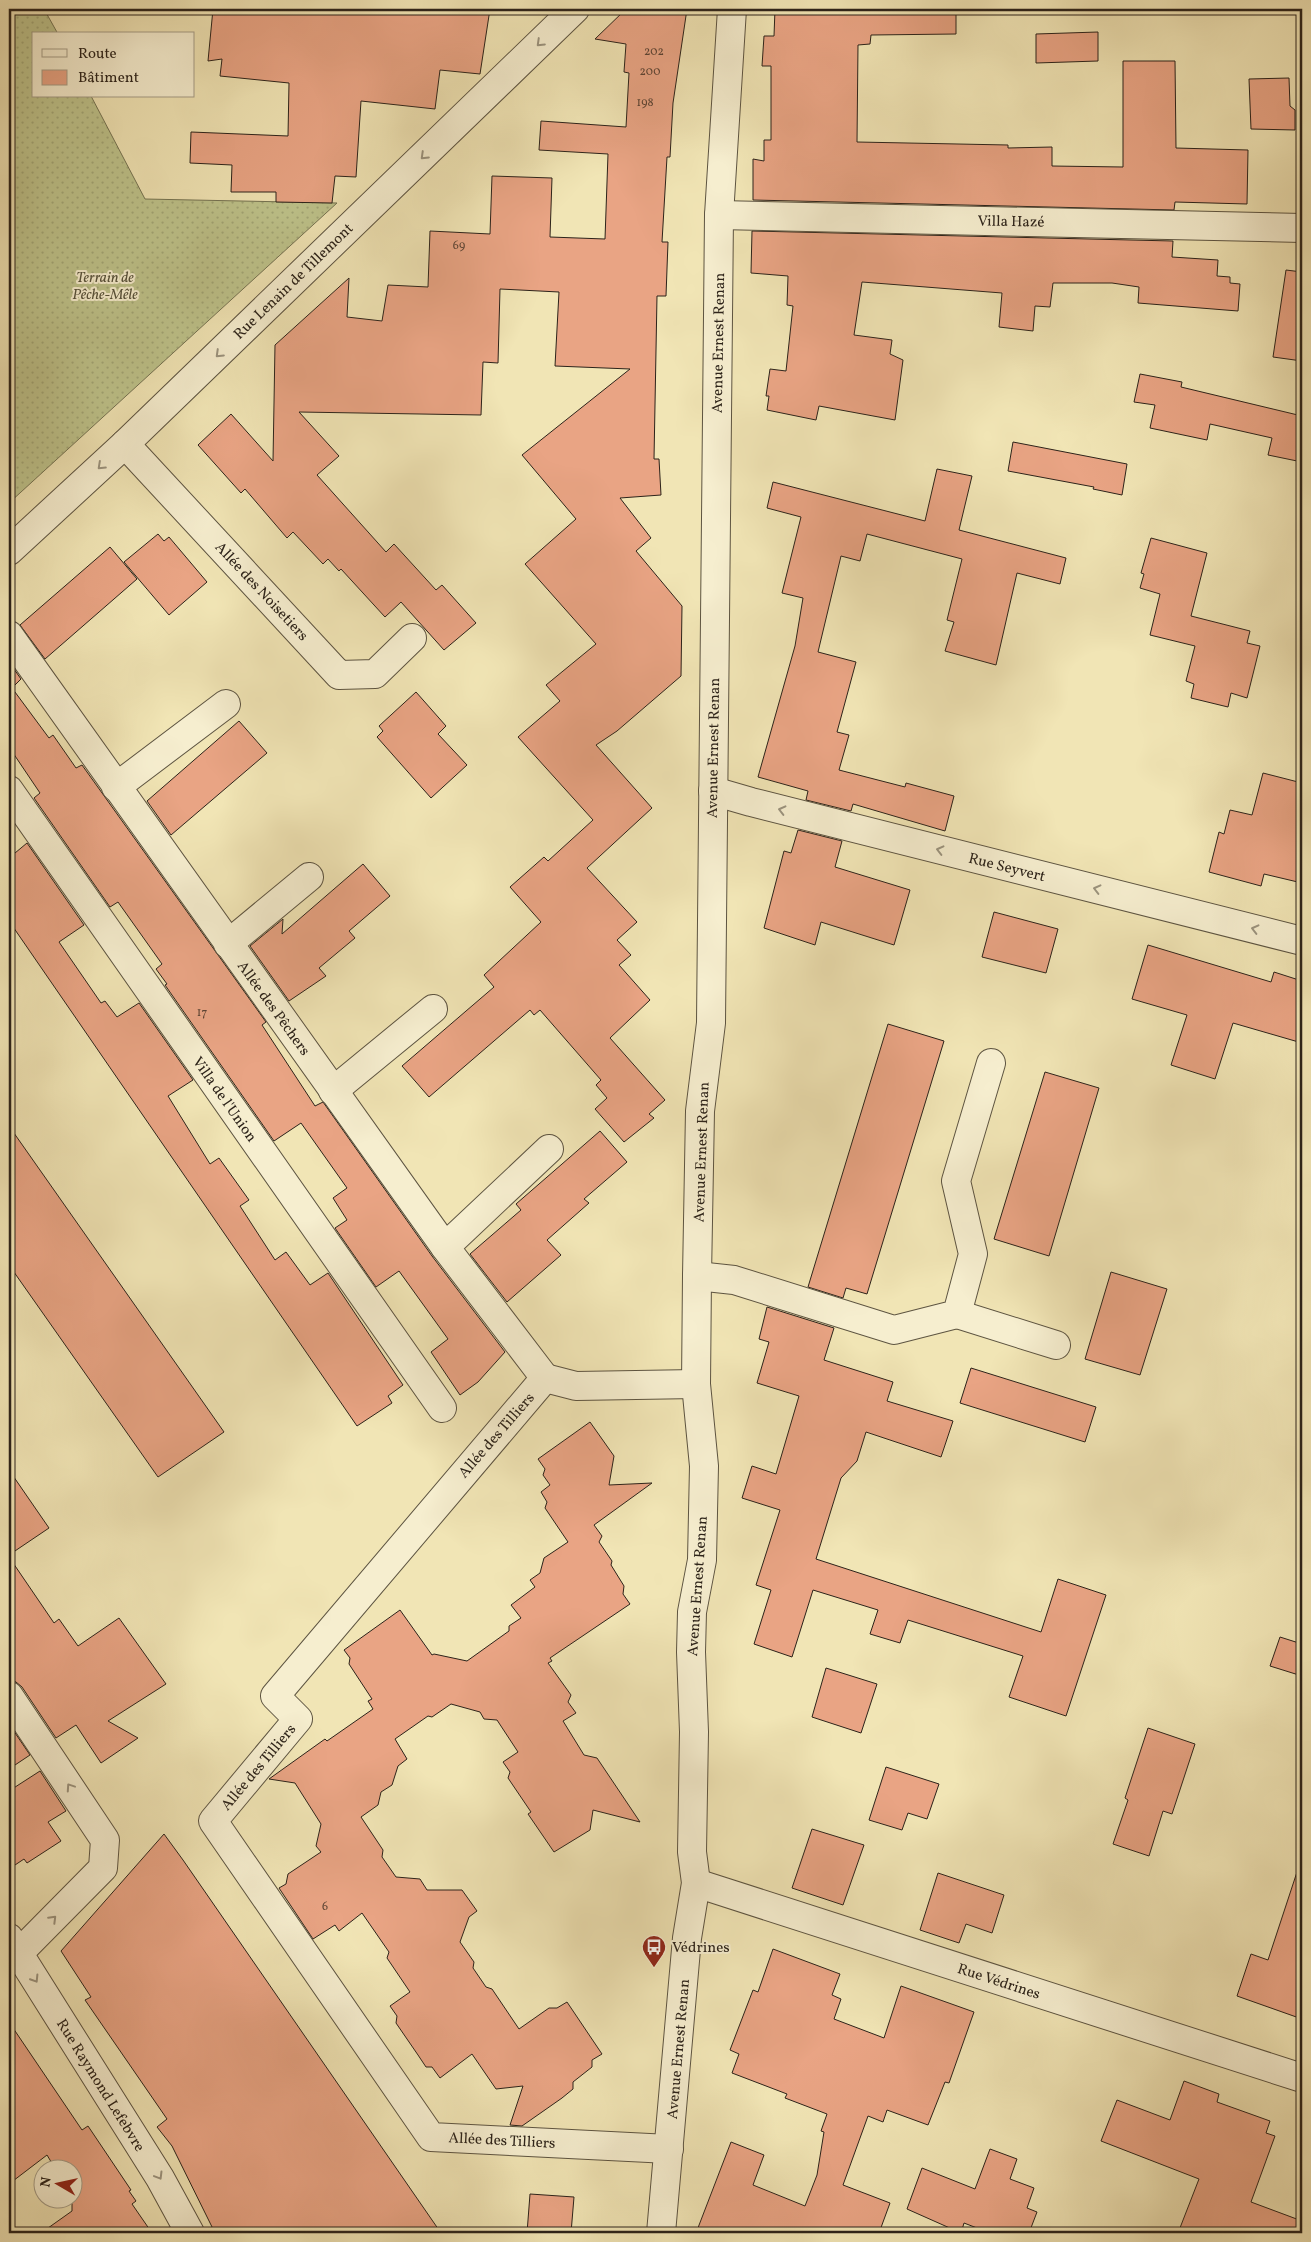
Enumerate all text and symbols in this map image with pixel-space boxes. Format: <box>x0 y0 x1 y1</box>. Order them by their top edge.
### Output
legend <box>32 32 195 98</box>
one-way arrow <box>537 37 546 46</box>
text: Route <box>78 44 117 65</box>
house number: 202 <box>644 44 664 60</box>
house number: 200 <box>640 64 661 80</box>
text: Bâtiment <box>78 68 139 89</box>
house number: 198 <box>637 95 653 111</box>
one-way arrow <box>420 150 429 159</box>
street label: Villa Hazé <box>977 211 1045 234</box>
street label: Rue Lenain de Tillemont <box>229 219 359 345</box>
house number: 69 <box>453 238 465 254</box>
park label: Terrain de Pêche-Mêle <box>72 268 138 306</box>
street label: Avenue Ernest Renan <box>708 273 731 413</box>
one-way arrow <box>215 348 224 357</box>
one-way arrow <box>98 460 107 469</box>
street label: Allée des Noisetiers <box>209 538 312 646</box>
street label: Avenue Ernest Renan <box>703 678 726 818</box>
one-way arrow <box>778 805 787 816</box>
one-way arrow <box>935 845 944 856</box>
street label: Rue Seyvert <box>966 849 1047 888</box>
one-way arrow <box>1094 885 1102 895</box>
one-way arrow <box>1250 924 1259 935</box>
street label: Allée des Pêchers <box>231 957 314 1061</box>
house number: 17 <box>197 1005 207 1021</box>
street label: Villa de l'Union <box>186 1053 261 1147</box>
street label: Avenue Ernest Renan <box>690 1081 715 1223</box>
street label: Allée des Tilliers <box>454 1389 540 1483</box>
street label: Avenue Ernest Renan <box>683 1515 714 1657</box>
street label: Allée des Tilliers <box>217 1720 302 1816</box>
one-way arrow <box>67 1784 76 1793</box>
house number: 6 <box>322 1899 328 1915</box>
one-way arrow <box>47 1915 56 1924</box>
bus stop icon: Védrines <box>641 1934 667 1968</box>
place label: Védrines <box>672 1938 730 1959</box>
street label: Rue Védrines <box>954 1959 1043 2006</box>
one-way arrow <box>29 1974 38 1983</box>
street label: Avenue Ernest Renan <box>663 1978 696 2120</box>
street label: Rue Raymond Lefebvre <box>50 2015 149 2156</box>
street label: Allée des Tilliers <box>448 2128 556 2155</box>
north arrow <box>32 2160 82 2210</box>
one-way arrow <box>152 2171 162 2180</box>
text: N <box>36 2176 57 2189</box>

